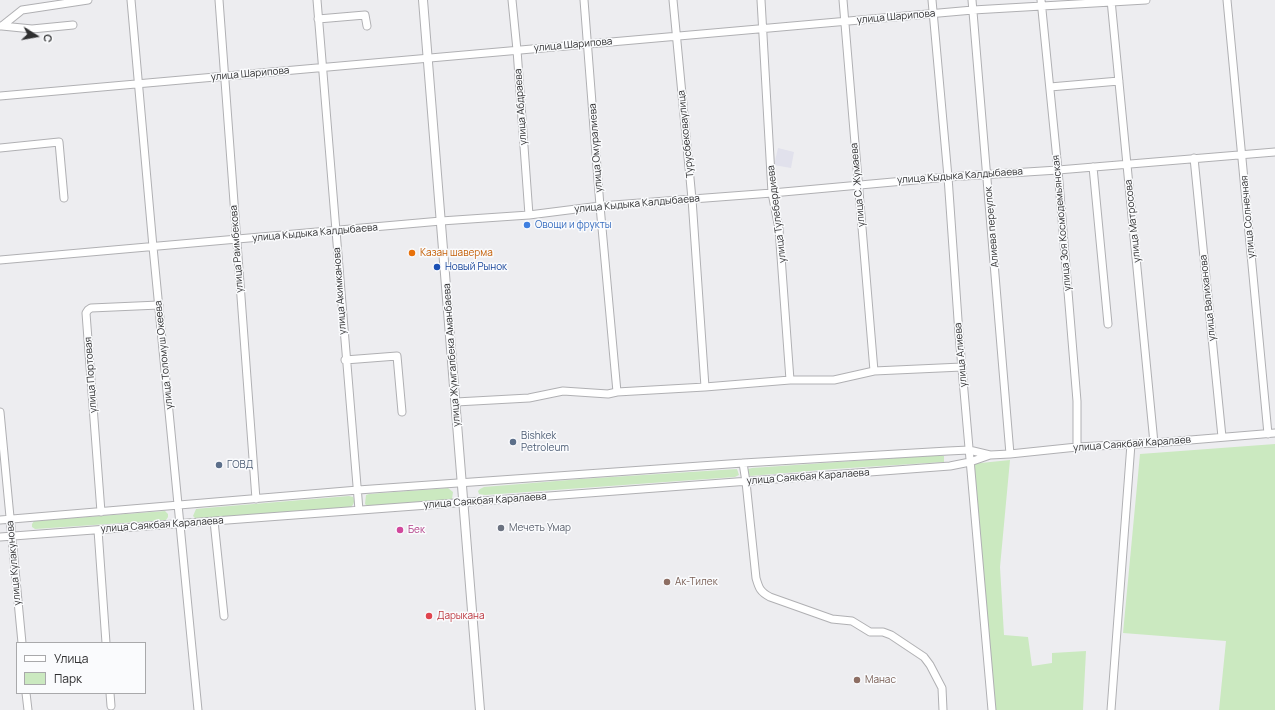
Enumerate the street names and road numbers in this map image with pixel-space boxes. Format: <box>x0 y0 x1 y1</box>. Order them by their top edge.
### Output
street label: улица Шарипова <box>856 8 936 26</box>
street label: улица Шарипова <box>533 36 613 54</box>
street label: улица Шарипова <box>210 65 290 83</box>
street label: улица Абдраева <box>512 68 530 146</box>
street label: Турусбековаулица <box>675 90 697 178</box>
street label: улица Омуралиева <box>587 103 605 193</box>
street label: улица С. Жумаева <box>848 142 868 228</box>
street label: улица Зоя Космодемьянская <box>1050 155 1074 291</box>
street label: улица Тулебердиева <box>765 165 789 263</box>
street label: улица Кыдыка Калдыбаева <box>897 166 1023 186</box>
street label: улица Солнечная <box>1238 175 1258 259</box>
street label: улица Матросова <box>1123 179 1143 263</box>
street label: Алиева переулок <box>982 186 1002 268</box>
street label: улица Кыдыка Калдыбаева <box>574 193 700 215</box>
street label: улица Раимбекова <box>228 205 246 293</box>
street label: улица Кыдыка Калдыбаева <box>252 222 378 244</box>
street label: улица Акимканова <box>331 247 349 335</box>
street label: улица Валиханова <box>1197 254 1219 342</box>
street label: улица Жумгалбека Аманбаева <box>441 283 463 427</box>
street label: улица Толомуш Океева <box>152 300 176 410</box>
street label: улица Алиева <box>952 322 970 388</box>
street label: улица Портовая <box>82 337 100 413</box>
street label: улица Саякбай Каралаев <box>1073 434 1191 454</box>
street label: улица Саякбая Каралаева <box>746 467 870 487</box>
street label: улица Саякбая Каралаева <box>423 491 547 511</box>
street label: улица Саякбая Каралаева <box>100 515 224 535</box>
street label: улица Кулакунова <box>4 520 24 606</box>

